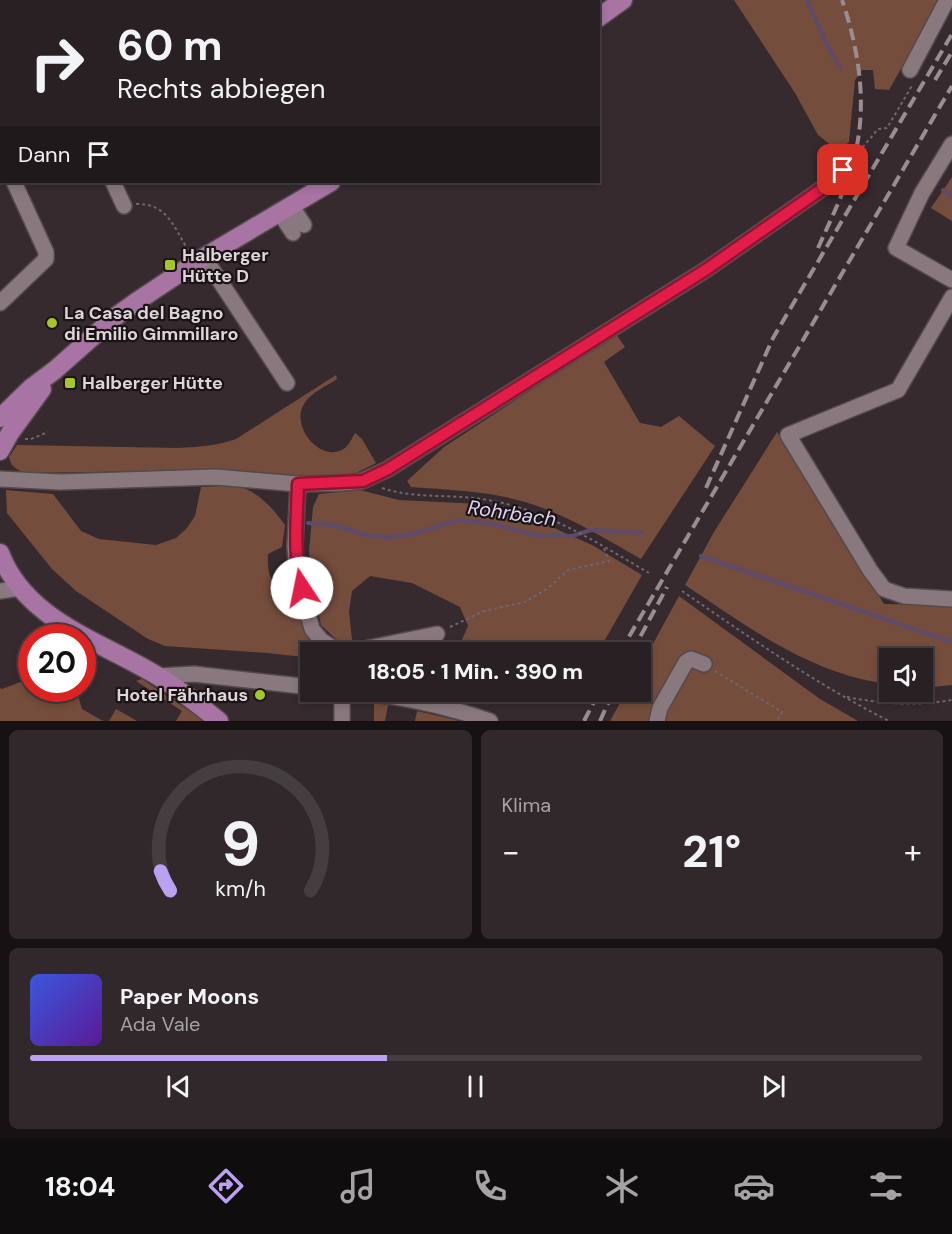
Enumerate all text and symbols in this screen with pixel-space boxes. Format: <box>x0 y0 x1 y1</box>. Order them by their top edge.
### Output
text: 60 m <box>117 18 223 73</box>
icon: right <box>18 24 96 102</box>
text: Rechts abbiegen <box>117 71 325 106</box>
icon: arrive <box>82 138 115 171</box>
text: Dann <box>18 140 70 169</box>
pin <box>817 144 868 195</box>
icon: arrive <box>826 153 859 186</box>
place label: Halberger Hütte D <box>182 243 269 288</box>
marker: Halberger Hütte D <box>163 258 177 272</box>
place label: La Casa del Bagno di Emilio Gimmillaro <box>64 301 238 346</box>
marker: La Casa del Bagno di Emilio Gimmillaro <box>45 316 59 330</box>
place label: Halberger Hütte <box>82 371 223 395</box>
marker: Halberger Hütte <box>63 376 77 390</box>
water label: Rohrbach <box>466 494 558 532</box>
position arrow <box>270 556 334 620</box>
speed limit sign: 20 <box>18 624 96 702</box>
map controls <box>879 648 933 702</box>
button: sound <box>879 648 933 702</box>
text: 18:05 · 1 Min. · 390 m <box>368 657 583 686</box>
place label: Hotel Fährhaus <box>116 683 248 707</box>
marker: Hotel Fährhaus <box>253 688 267 702</box>
text: Klima <box>502 792 551 818</box>
text: 9 <box>220 803 260 884</box>
text: 21° <box>682 822 741 881</box>
text: − <box>502 830 520 873</box>
text: + <box>904 830 922 873</box>
text: km/h <box>215 876 266 904</box>
text: Paper Moons <box>120 982 259 1011</box>
text: Ada Vale <box>120 1011 200 1037</box>
icon: previous <box>162 1070 195 1103</box>
icon: pause <box>459 1070 492 1103</box>
icon: next <box>757 1070 790 1103</box>
icon: directions <box>205 1165 247 1207</box>
icon: music <box>337 1165 379 1207</box>
icon: phone <box>469 1165 511 1207</box>
icon: climate <box>601 1165 643 1207</box>
icon: car <box>733 1165 775 1207</box>
icon: filters <box>865 1165 907 1207</box>
text: 18:04 <box>45 1169 115 1204</box>

